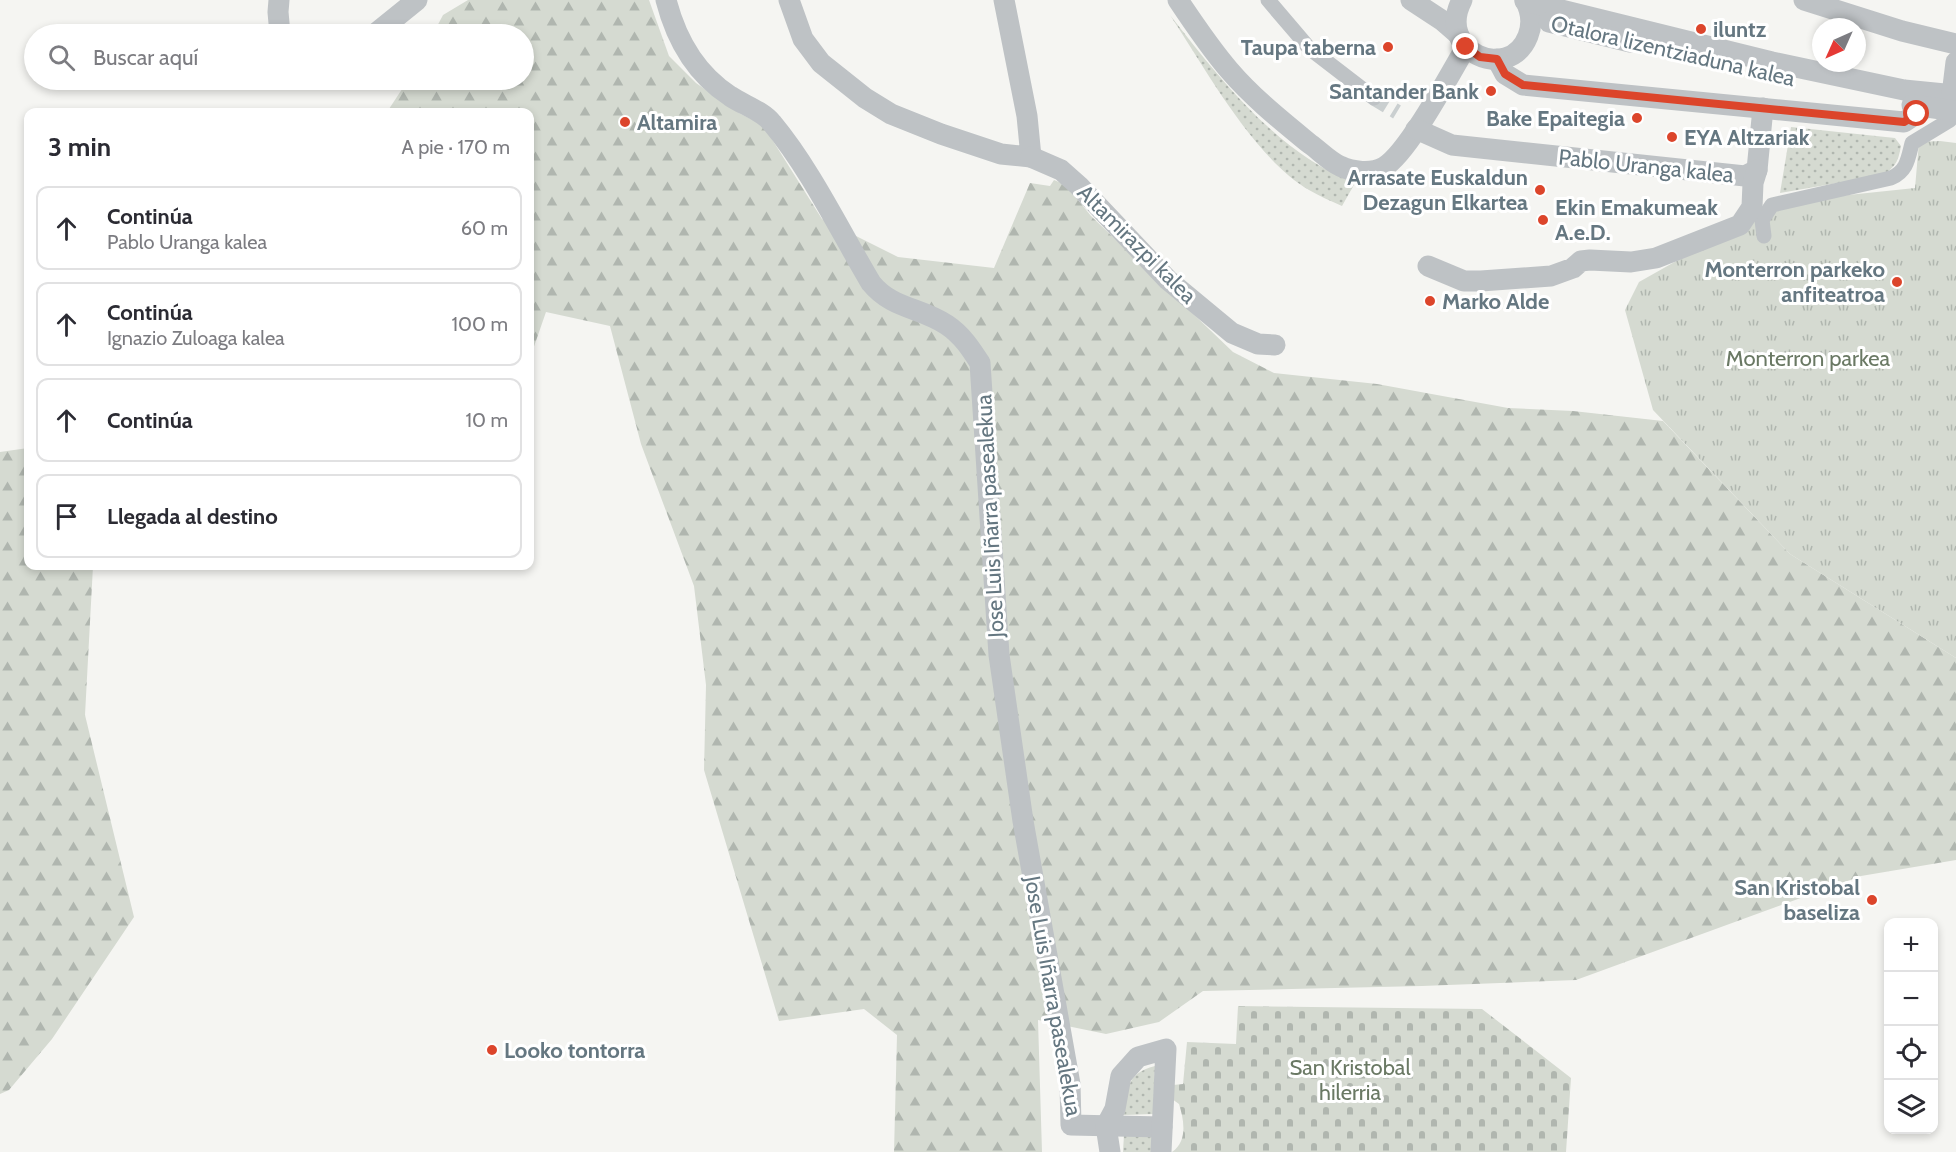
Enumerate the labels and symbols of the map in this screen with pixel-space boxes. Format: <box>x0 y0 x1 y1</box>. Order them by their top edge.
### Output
street label: Otalora lizentziaduna kalea <box>1548 10 1798 92</box>
place label: iluntz <box>1713 16 1767 43</box>
north arrow <box>1812 18 1866 72</box>
marker: iluntz <box>1694 22 1708 36</box>
route end <box>1452 33 1478 59</box>
place label: Taupa taberna <box>1241 34 1376 61</box>
marker: Taupa taberna <box>1381 40 1395 54</box>
place label: Santander Bank <box>1329 78 1479 105</box>
marker: Santander Bank <box>1484 84 1498 98</box>
route start <box>1903 100 1929 126</box>
place label: Bake Epaitegia <box>1486 105 1625 132</box>
place label: Altamira <box>637 109 717 136</box>
marker: Bake Epaitegia <box>1630 111 1644 125</box>
marker: Altamira <box>618 115 632 129</box>
place label: EYA Altzariak <box>1684 124 1810 151</box>
marker: EYA Altzariak <box>1665 130 1679 144</box>
street label: Pablo Uranga kalea <box>1557 143 1735 189</box>
place label: Arrasate Euskaldun Dezagun Elkartea <box>1347 164 1528 216</box>
street label: Altamirazpi kalea <box>1072 179 1202 309</box>
marker: Arrasate Euskaldun Dezagun Elkartea <box>1533 183 1547 197</box>
place label: Ekin Emakumeak A.e.D. <box>1555 194 1718 246</box>
marker: Ekin Emakumeak A.e.D. <box>1536 213 1550 227</box>
place label: Monterron parkeko anfiteatroa <box>1704 256 1885 308</box>
marker: Monterron parkeko anfiteatroa <box>1890 275 1904 289</box>
place label: Marko Alde <box>1442 288 1549 315</box>
marker: Marko Alde <box>1423 294 1437 308</box>
park label: Monterron parkea <box>1726 345 1891 372</box>
street label: Jose Luis Iñarra pasealekua <box>970 393 1010 639</box>
street label: Jose Luis Iñarra pasealekua <box>1018 873 1088 1119</box>
place label: San Kristobal baseliza <box>1734 874 1860 926</box>
marker: San Kristobal baseliza <box>1865 893 1879 907</box>
place label: Looko tontorra <box>504 1037 645 1064</box>
marker: Looko tontorra <box>485 1043 499 1057</box>
park label: San Kristobal hilerria <box>1289 1054 1411 1106</box>

